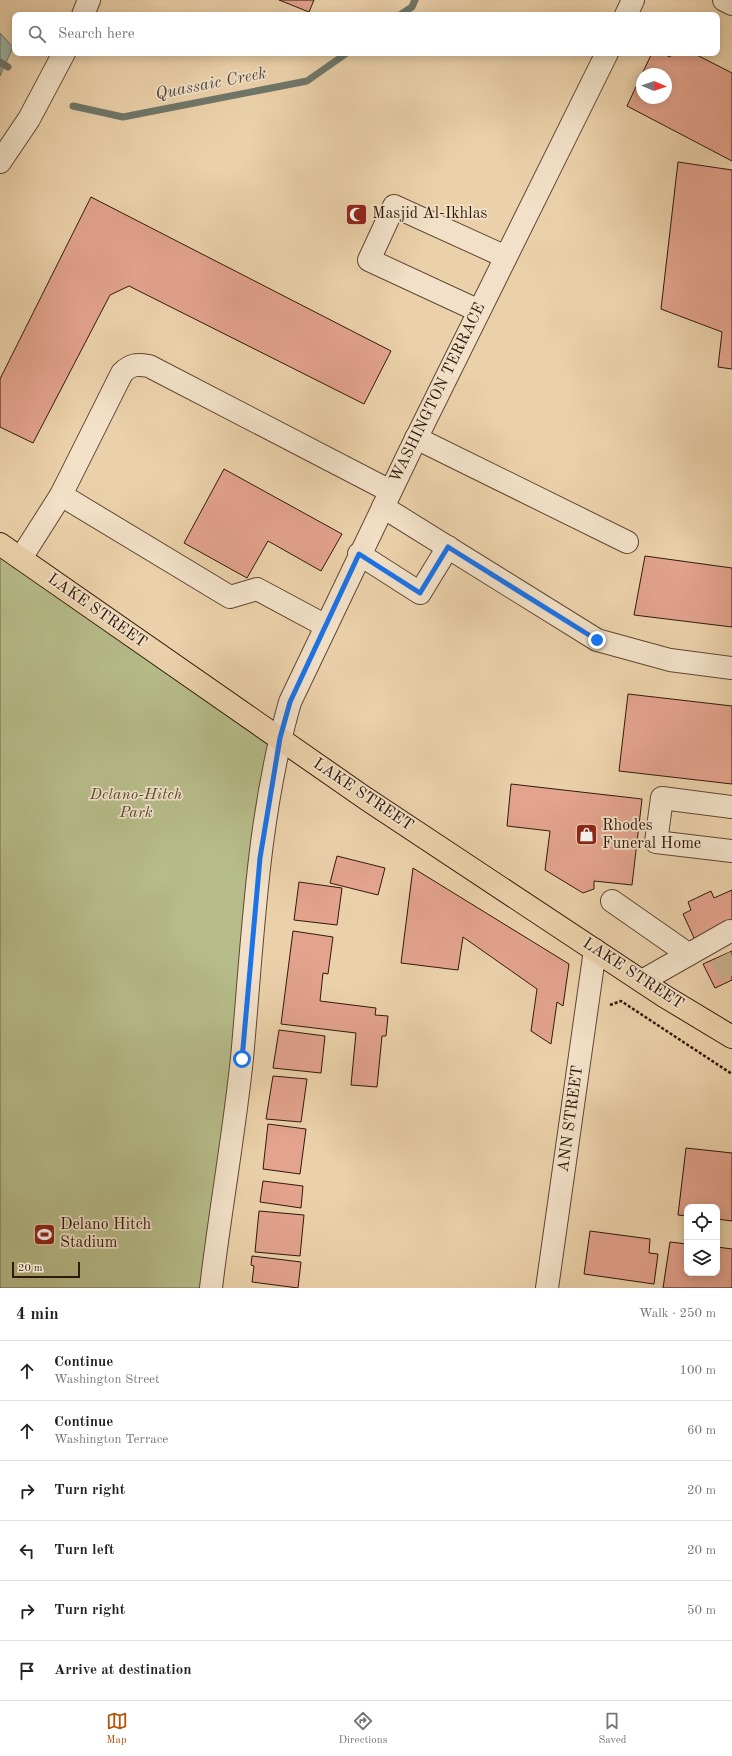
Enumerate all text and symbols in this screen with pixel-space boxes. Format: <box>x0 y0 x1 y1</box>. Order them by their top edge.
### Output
search box <box>12 12 720 56</box>
icon: search <box>26 23 48 45</box>
text: Search here <box>58 27 135 42</box>
water label: Quassaic Creek <box>154 65 268 103</box>
north arrow <box>636 68 672 104</box>
mosque icon: Masjid Al-Ikhlas <box>344 201 370 227</box>
place label: Masjid Al-Ikhlas <box>372 206 488 222</box>
street label: WASHINGTON TERRACE <box>387 301 489 485</box>
street label: LAKE STREET <box>45 571 149 651</box>
route end <box>588 631 606 649</box>
street label: LAKE STREET <box>310 756 416 834</box>
park label: Delano-Hitch Park <box>89 787 182 821</box>
place label: Rhodes Funeral Home <box>602 818 701 852</box>
shop icon: Rhodes Funeral Home <box>573 822 599 848</box>
street label: LAKE STREET <box>580 935 686 1013</box>
route start <box>233 1050 251 1068</box>
street label: ANN STREET <box>556 1065 586 1173</box>
map controls <box>684 1204 720 1276</box>
button: locate <box>684 1204 720 1240</box>
place label: Delano Hitch Stadium <box>60 1217 152 1251</box>
sports icon: Delano Hitch Stadium <box>32 1221 58 1247</box>
button: layers <box>684 1240 720 1276</box>
scale bar <box>12 1260 80 1279</box>
text: 20 m <box>18 1263 43 1274</box>
text: 4 min <box>16 1306 59 1323</box>
text: Walk · 250 m <box>639 1307 716 1320</box>
text: Continue <box>54 1355 113 1370</box>
icon: ahead <box>16 1360 38 1382</box>
text: 100 m <box>679 1364 716 1377</box>
text: Washington Street <box>54 1373 160 1386</box>
text: Continue <box>54 1415 113 1430</box>
icon: ahead <box>16 1420 38 1442</box>
text: 60 m <box>687 1424 716 1437</box>
text: Washington Terrace <box>54 1433 168 1446</box>
icon: right <box>16 1480 38 1502</box>
text: Turn right <box>54 1483 125 1498</box>
text: 20 m <box>687 1484 716 1497</box>
icon: left <box>16 1540 38 1562</box>
text: Turn left <box>54 1543 114 1558</box>
text: 20 m <box>687 1544 716 1557</box>
icon: right <box>16 1600 38 1622</box>
text: Turn right <box>54 1603 125 1618</box>
text: 50 m <box>687 1604 716 1617</box>
icon: arrive <box>16 1660 38 1682</box>
text: Arrive at destination <box>54 1663 192 1678</box>
tab: Map <box>106 1710 128 1748</box>
tab: Directions <box>339 1710 387 1748</box>
tab: Saved <box>598 1710 626 1748</box>

